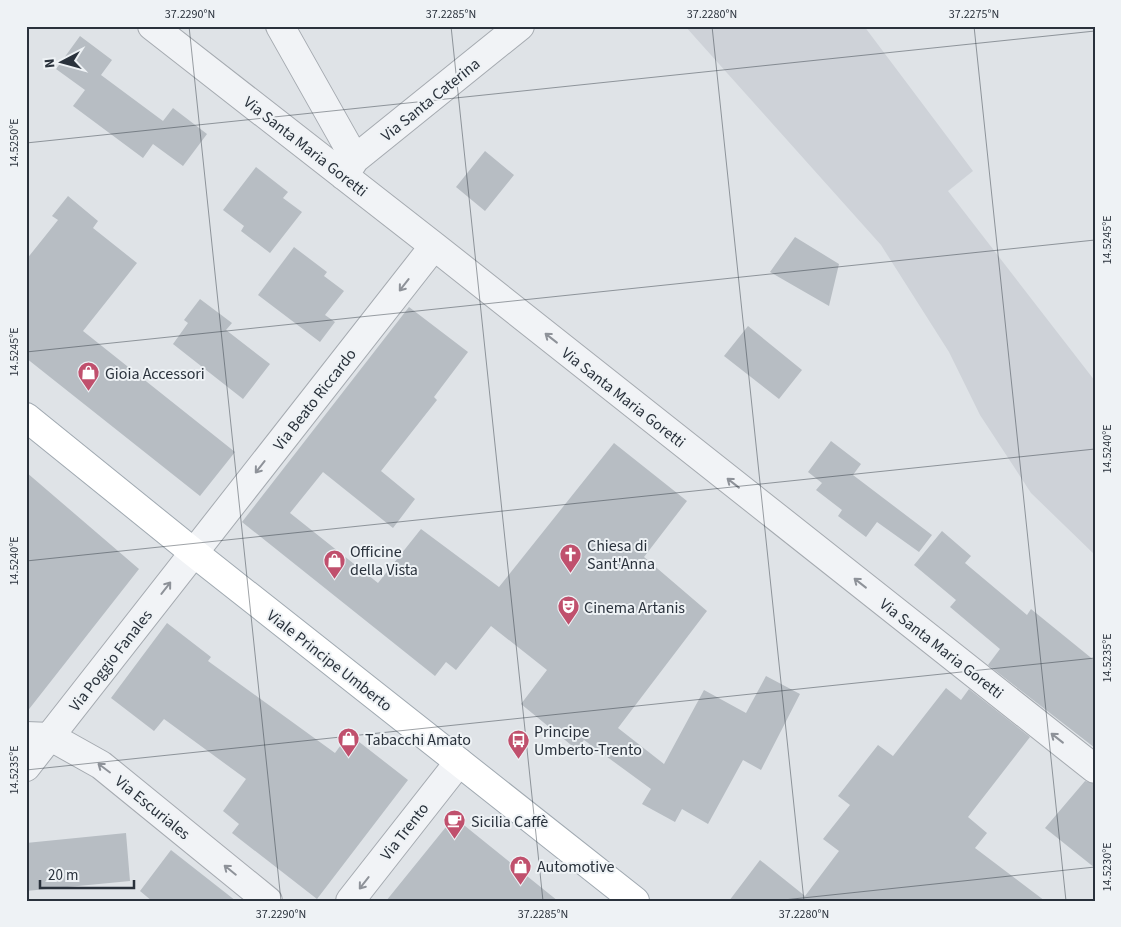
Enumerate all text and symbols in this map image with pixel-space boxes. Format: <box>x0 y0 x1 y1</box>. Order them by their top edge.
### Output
text: 37.2290°N <box>165 6 215 23</box>
text: 37.2285°N <box>426 6 476 23</box>
text: 37.2280°N <box>687 6 737 23</box>
text: 37.2275°N <box>949 6 999 23</box>
north arrow <box>38 38 88 88</box>
street label: Via Santa Caterina <box>376 53 485 147</box>
text: N <box>40 58 60 69</box>
street label: Via Santa Maria Goretti <box>239 91 372 202</box>
text: 14.5250°E <box>6 118 23 168</box>
text: 14.5245°E <box>1099 215 1116 265</box>
one-way arrow <box>399 278 410 291</box>
text: 14.5245°E <box>6 327 23 377</box>
one-way arrow <box>544 333 557 344</box>
street label: Via Santa Maria Goretti <box>557 342 690 453</box>
street label: Via Beato Riccardo <box>268 344 362 455</box>
shop icon: Gioia Accessori <box>77 361 101 392</box>
place label: Gioia Accessori <box>105 363 205 385</box>
text: 14.5240°E <box>1099 424 1116 474</box>
one-way arrow <box>255 461 266 474</box>
one-way arrow <box>727 477 740 488</box>
place label: Chiesa di Sant'Anna <box>587 535 655 575</box>
text: 14.5240°E <box>6 536 23 586</box>
place label: Officine della Vista <box>350 541 418 581</box>
church icon: Chiesa di Sant'Anna <box>559 542 583 573</box>
shop icon: Officine della Vista <box>322 548 346 579</box>
one-way arrow <box>854 578 867 589</box>
one-way arrow <box>161 581 171 595</box>
street label: Via Santa Maria Goretti <box>875 593 1008 704</box>
theatre icon: Cinema Artanis <box>556 595 580 626</box>
place label: Cinema Artanis <box>584 597 685 619</box>
street label: Via Poggio Fanales <box>64 605 158 716</box>
street label: Viale Principe Umberto <box>262 605 397 717</box>
text: 14.5235°E <box>1099 633 1116 683</box>
place label: Principe Umberto-Trento <box>534 721 642 761</box>
shop icon: Tabacchi Amato <box>337 727 361 758</box>
bus stop icon: Principe Umberto-Trento <box>506 728 530 759</box>
place label: Tabacchi Amato <box>365 729 471 751</box>
one-way arrow <box>1050 733 1063 744</box>
text: 14.5235°E <box>6 745 23 795</box>
one-way arrow <box>97 763 111 773</box>
street label: Via Escuriales <box>110 771 195 845</box>
street label: Via Trento <box>375 798 434 865</box>
cafe icon: Sicilia Caffè <box>443 809 467 840</box>
place label: Sicilia Caffè <box>471 811 548 833</box>
text: 14.5230°E <box>1099 842 1116 892</box>
shop icon: Automotive <box>509 854 533 885</box>
place label: Automotive <box>537 856 615 878</box>
scale bar <box>40 857 134 889</box>
one-way arrow <box>224 864 237 876</box>
text: 20 m <box>48 865 78 886</box>
one-way arrow <box>359 876 369 890</box>
text: 37.2290°N <box>256 906 306 923</box>
text: 37.2285°N <box>518 906 568 923</box>
text: 37.2280°N <box>779 906 829 923</box>

